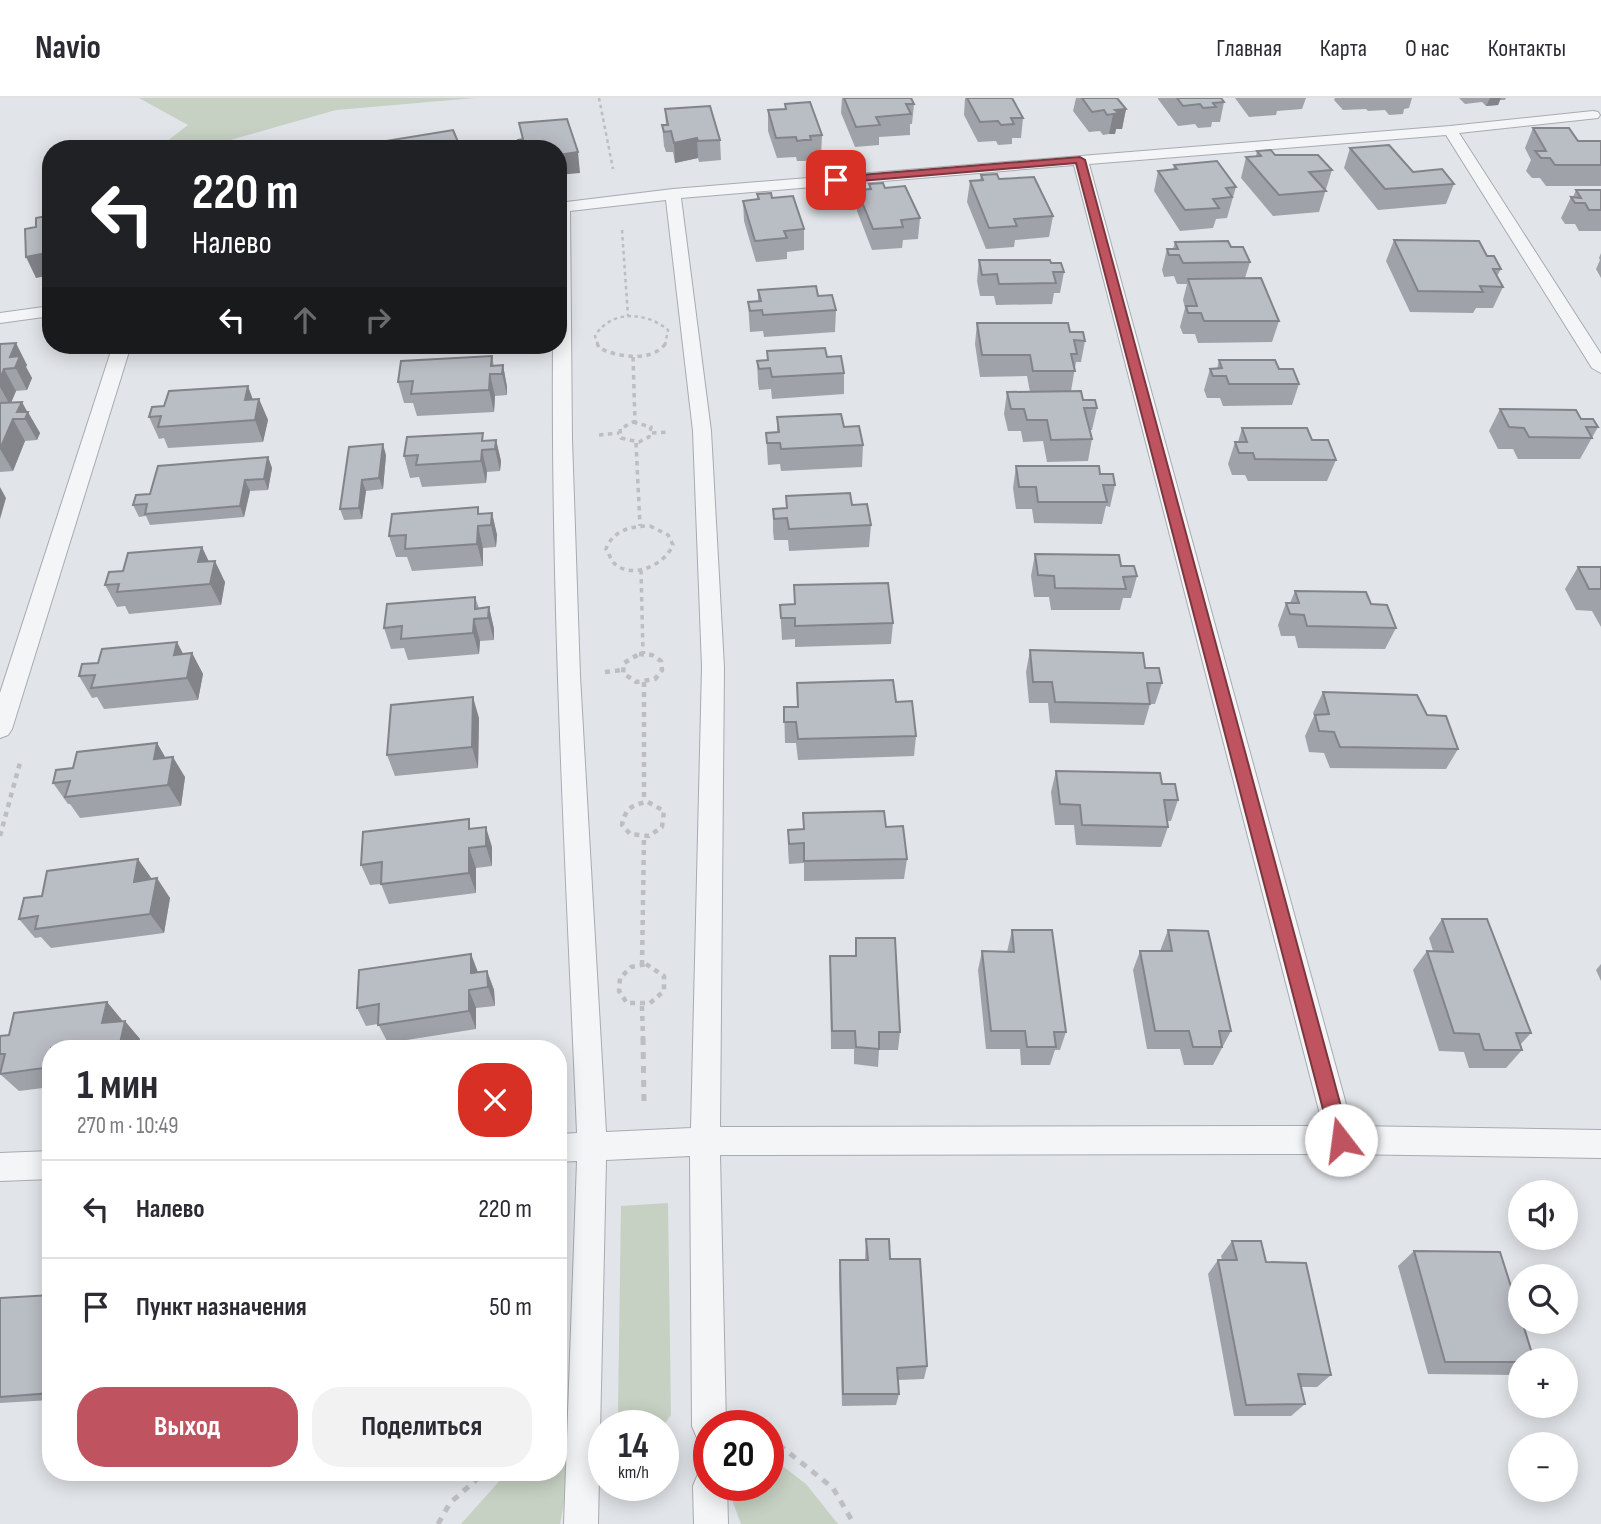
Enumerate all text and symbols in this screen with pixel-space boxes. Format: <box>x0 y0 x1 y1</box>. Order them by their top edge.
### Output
text: Navio <box>35 28 101 68</box>
text: Главная <box>1216 34 1282 63</box>
text: Карта <box>1320 34 1367 63</box>
text: О нас <box>1405 34 1450 63</box>
text: Контакты <box>1488 34 1566 63</box>
pin <box>806 150 866 210</box>
icon: arrive <box>817 161 855 199</box>
text: 220 m <box>192 164 298 223</box>
icon: left <box>77 168 168 259</box>
text: Налево <box>192 224 272 263</box>
icon: left <box>213 301 251 339</box>
icon: ahead <box>286 301 324 339</box>
icon: right <box>359 301 397 339</box>
text: 1 мин <box>77 1060 158 1111</box>
button: close <box>458 1063 532 1137</box>
position arrow <box>1304 1103 1378 1177</box>
text: 270 m · 10:49 <box>77 1112 178 1140</box>
map controls <box>1508 1180 1578 1502</box>
button: sound <box>1508 1180 1578 1250</box>
icon: left <box>77 1190 115 1228</box>
text: Налево <box>136 1194 205 1225</box>
text: 220 m <box>478 1194 532 1225</box>
button: search <box>1508 1264 1578 1334</box>
icon: arrive <box>77 1288 115 1326</box>
text: Пункт назначения <box>136 1292 307 1323</box>
text: 50 m <box>489 1292 532 1323</box>
button: + <box>1508 1348 1578 1418</box>
button: Выход <box>77 1387 298 1467</box>
button: Поделиться <box>312 1387 532 1467</box>
speed limit sign: 20 <box>693 1410 784 1501</box>
text: 14 <box>618 1425 649 1468</box>
button: − <box>1508 1432 1578 1502</box>
text: km/h <box>618 1462 649 1483</box>

